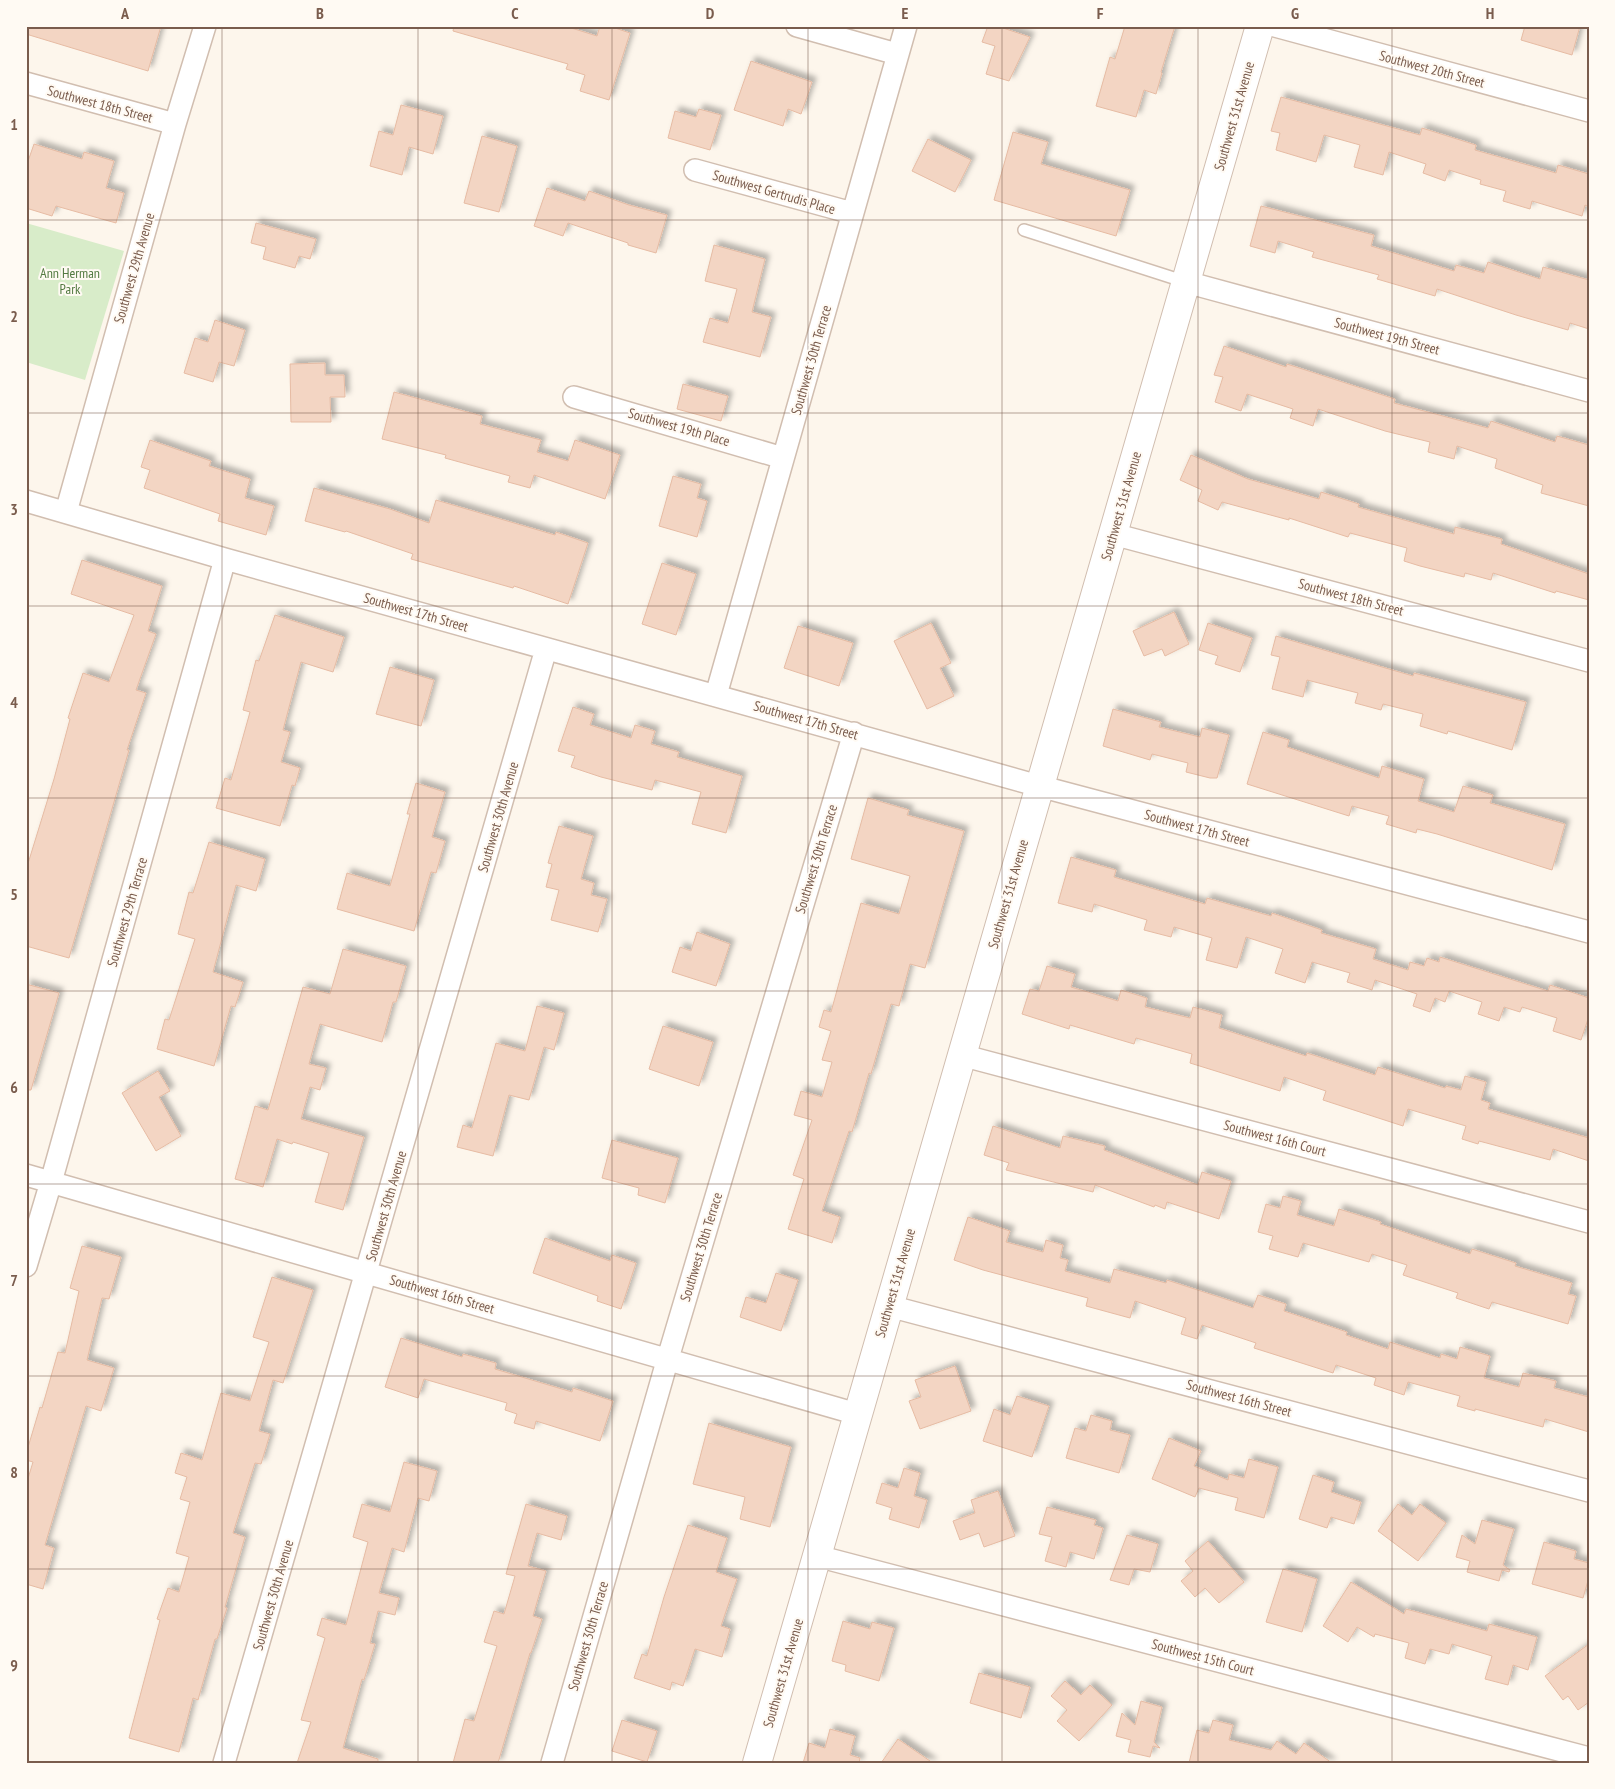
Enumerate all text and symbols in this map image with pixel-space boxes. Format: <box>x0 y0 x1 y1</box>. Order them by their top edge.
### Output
text: A <box>120 3 130 23</box>
text: B <box>316 3 324 23</box>
text: C <box>511 3 519 23</box>
text: D <box>706 3 715 23</box>
text: E <box>902 3 909 23</box>
text: F <box>1097 3 1104 23</box>
text: G <box>1291 3 1299 23</box>
text: H <box>1486 3 1494 23</box>
street label: Southwest 20th Street <box>1377 46 1487 92</box>
street label: Southwest 31st Avenue <box>1210 59 1258 173</box>
street label: Southwest 18th Street <box>45 81 155 127</box>
text: 1 <box>10 114 18 134</box>
street label: Southwest Gertrudis Place <box>711 166 838 218</box>
street label: Southwest 29th Avenue <box>110 210 158 325</box>
park label: Ann Herman Park <box>40 264 100 298</box>
street label: Southwest 30th Terrace <box>787 303 835 417</box>
text: 2 <box>10 306 18 326</box>
street label: Southwest 19th Street <box>1332 313 1442 359</box>
street label: Southwest 19th Place <box>626 404 732 450</box>
street label: Southwest 31st Avenue <box>1097 449 1145 563</box>
text: 3 <box>10 499 18 519</box>
street label: Southwest 18th Street <box>1296 574 1406 620</box>
street label: Southwest 17th Street <box>362 588 471 636</box>
text: 4 <box>10 692 18 712</box>
street label: Southwest 17th Street <box>752 696 861 744</box>
street label: Southwest 30th Avenue <box>474 759 522 874</box>
street label: Southwest 30th Terrace <box>791 802 841 916</box>
street label: Southwest 17th Street <box>1142 805 1252 851</box>
street label: Southwest 31st Avenue <box>984 837 1032 951</box>
street label: Southwest 29th Terrace <box>103 855 151 969</box>
text: 5 <box>10 884 18 904</box>
text: 6 <box>10 1077 18 1097</box>
street label: Southwest 16th Court <box>1222 1116 1328 1160</box>
street label: Southwest 30th Avenue <box>362 1148 410 1263</box>
street label: Southwest 30th Terrace <box>676 1190 726 1304</box>
street label: Southwest 31st Avenue <box>871 1226 919 1340</box>
text: 7 <box>10 1270 18 1290</box>
street label: Southwest 16th Street <box>388 1270 497 1318</box>
street label: Southwest 16th Street <box>1184 1375 1294 1421</box>
text: 8 <box>10 1462 18 1482</box>
street label: Southwest 30th Avenue <box>249 1537 297 1652</box>
street label: Southwest 30th Terrace <box>564 1579 612 1693</box>
street label: Southwest 31st Avenue <box>759 1616 807 1730</box>
street label: Southwest 15th Court <box>1150 1635 1256 1679</box>
text: 9 <box>10 1655 18 1675</box>

